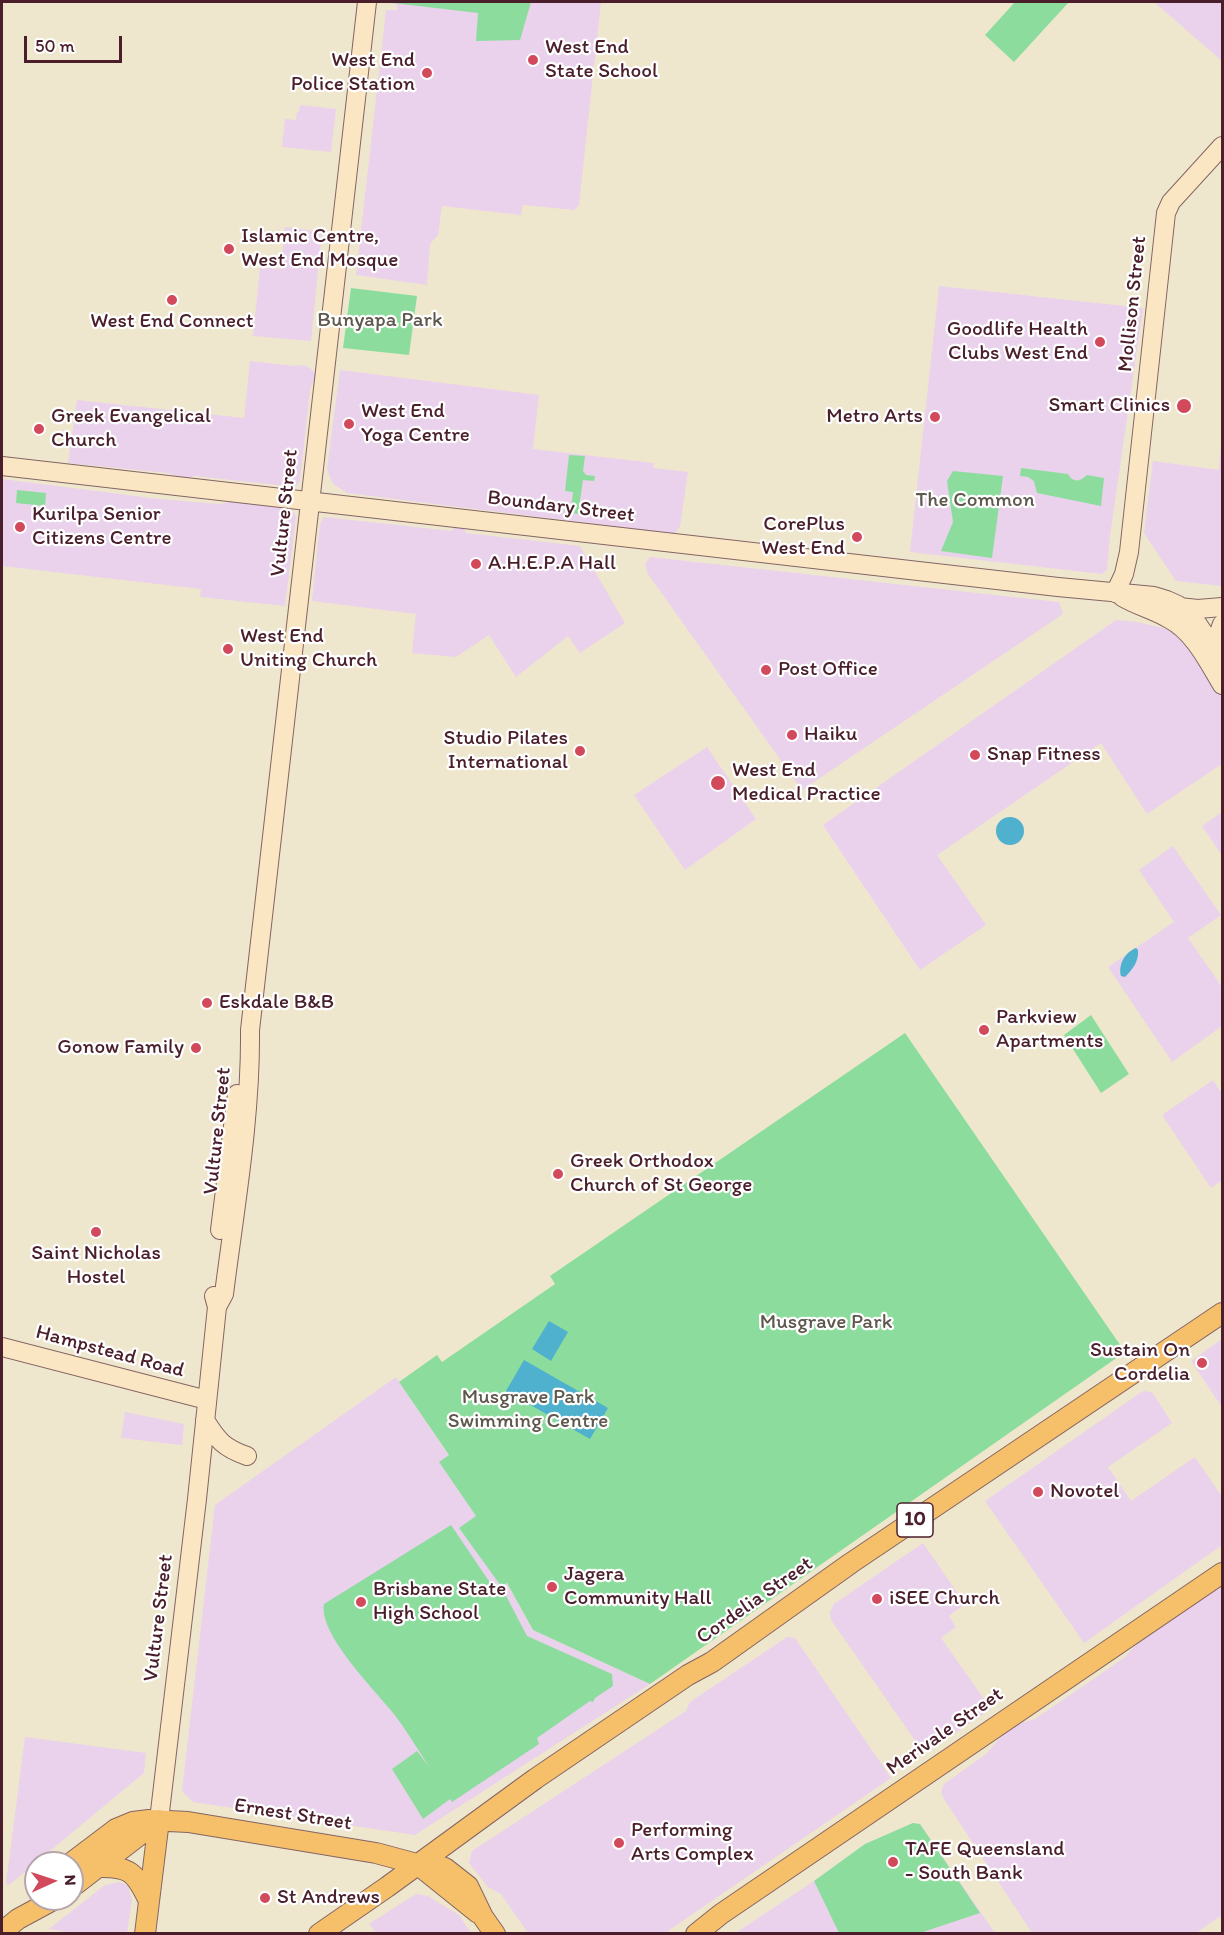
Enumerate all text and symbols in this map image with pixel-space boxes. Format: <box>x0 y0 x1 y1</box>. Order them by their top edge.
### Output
scale bar <box>27 24 124 62</box>
text: 50 m <box>35 35 75 57</box>
place label: West End State School <box>545 35 658 85</box>
place label: West End Police Station <box>291 48 415 98</box>
marker: West End State School <box>526 53 540 67</box>
marker: West End Police Station <box>420 66 434 80</box>
place label: Islamic Centre, West End Mosque <box>241 224 398 274</box>
street label: Mollison Street <box>1113 235 1153 373</box>
marker: Islamic Centre, West End Mosque <box>222 242 236 256</box>
marker: West End Connect <box>165 293 179 307</box>
park label: Bunyapa Park <box>317 308 443 334</box>
place label: West End Connect <box>90 309 254 335</box>
place label: Goodlife Health Clubs West End <box>947 317 1088 367</box>
marker: Goodlife Health Clubs West End <box>1093 335 1107 349</box>
place label: Smart Clinics <box>1048 393 1170 419</box>
marker: Smart Clinics <box>1175 397 1193 415</box>
place label: West End Yoga Centre <box>361 399 470 449</box>
place label: Greek Evangelical Church <box>51 404 211 454</box>
place label: Metro Arts <box>826 404 923 430</box>
marker: Metro Arts <box>928 410 942 424</box>
marker: West End Yoga Centre <box>342 417 356 431</box>
marker: Greek Evangelical Church <box>32 422 46 436</box>
street label: Vulture Street <box>266 448 304 578</box>
street label: Boundary Street <box>486 485 636 529</box>
park label: The Common <box>915 488 1035 514</box>
place label: Kurilpa Senior Citizens Centre <box>32 502 171 552</box>
place label: CorePlus West End <box>761 512 845 562</box>
marker: Kurilpa Senior Citizens Centre <box>13 520 27 534</box>
marker: CorePlus West End <box>850 530 864 544</box>
place label: A.H.E.P.A Hall <box>488 551 616 577</box>
marker: A.H.E.P.A Hall <box>469 557 483 571</box>
place label: West End Uniting Church <box>240 624 377 674</box>
marker: West End Uniting Church <box>221 642 235 656</box>
place label: Post Office <box>778 657 878 683</box>
marker: Post Office <box>759 663 773 677</box>
place label: Haiku <box>804 722 857 748</box>
place label: Studio Pilates International <box>444 726 568 776</box>
marker: Haiku <box>785 728 799 742</box>
place label: Snap Fitness <box>987 742 1101 768</box>
marker: Studio Pilates International <box>573 744 587 758</box>
marker: Snap Fitness <box>968 748 982 762</box>
place label: West End Medical Practice <box>732 758 881 808</box>
marker: West End Medical Practice <box>709 774 727 792</box>
place label: Eskdale B&B <box>219 990 334 1016</box>
marker: Eskdale B&B <box>200 996 214 1010</box>
place label: Parkview Apartments <box>996 1005 1103 1055</box>
marker: Parkview Apartments <box>977 1023 991 1037</box>
place label: Gonow Family <box>57 1035 184 1061</box>
marker: Gonow Family <box>189 1041 203 1055</box>
street label: Vulture Street <box>199 1066 237 1196</box>
place label: Greek Orthodox Church of St George <box>570 1149 752 1199</box>
marker: Greek Orthodox Church of St George <box>551 1167 565 1181</box>
marker: Saint Nicholas Hostel <box>89 1225 103 1239</box>
place label: Saint Nicholas Hostel <box>31 1241 161 1291</box>
park label: Musgrave Park <box>760 1310 892 1336</box>
street label: Hampstead Road <box>33 1320 187 1384</box>
place label: Sustain On Cordelia <box>1090 1338 1190 1388</box>
marker: Sustain On Cordelia <box>1195 1356 1209 1370</box>
park label: Musgrave Park Swimming Centre <box>448 1385 608 1435</box>
place label: Novotel <box>1050 1479 1119 1505</box>
marker: Novotel <box>1031 1485 1045 1499</box>
road number: 10 <box>897 1503 933 1537</box>
street label: Cordelia Street <box>692 1552 818 1650</box>
street label: Vulture Street <box>139 1553 179 1683</box>
place label: Jagera Community Hall <box>564 1562 711 1612</box>
place label: Brisbane State High School <box>373 1577 506 1627</box>
marker: Jagera Community Hall <box>545 1580 559 1594</box>
place label: iSEE Church <box>889 1586 1000 1612</box>
marker: iSEE Church <box>870 1592 884 1606</box>
marker: Brisbane State High School <box>354 1595 368 1609</box>
street label: Merivale Street <box>882 1682 1008 1782</box>
street label: Ernest Street <box>232 1793 354 1837</box>
place label: Performing Arts Complex <box>631 1818 753 1868</box>
marker: Performing Arts Complex <box>612 1836 626 1850</box>
place label: TAFE Queensland - South Bank <box>905 1837 1065 1887</box>
north arrow <box>24 1851 84 1911</box>
marker: TAFE Queensland - South Bank <box>886 1855 900 1869</box>
text: N <box>61 1874 80 1886</box>
place label: St Andrews <box>277 1885 380 1911</box>
marker: St Andrews <box>258 1891 272 1905</box>

